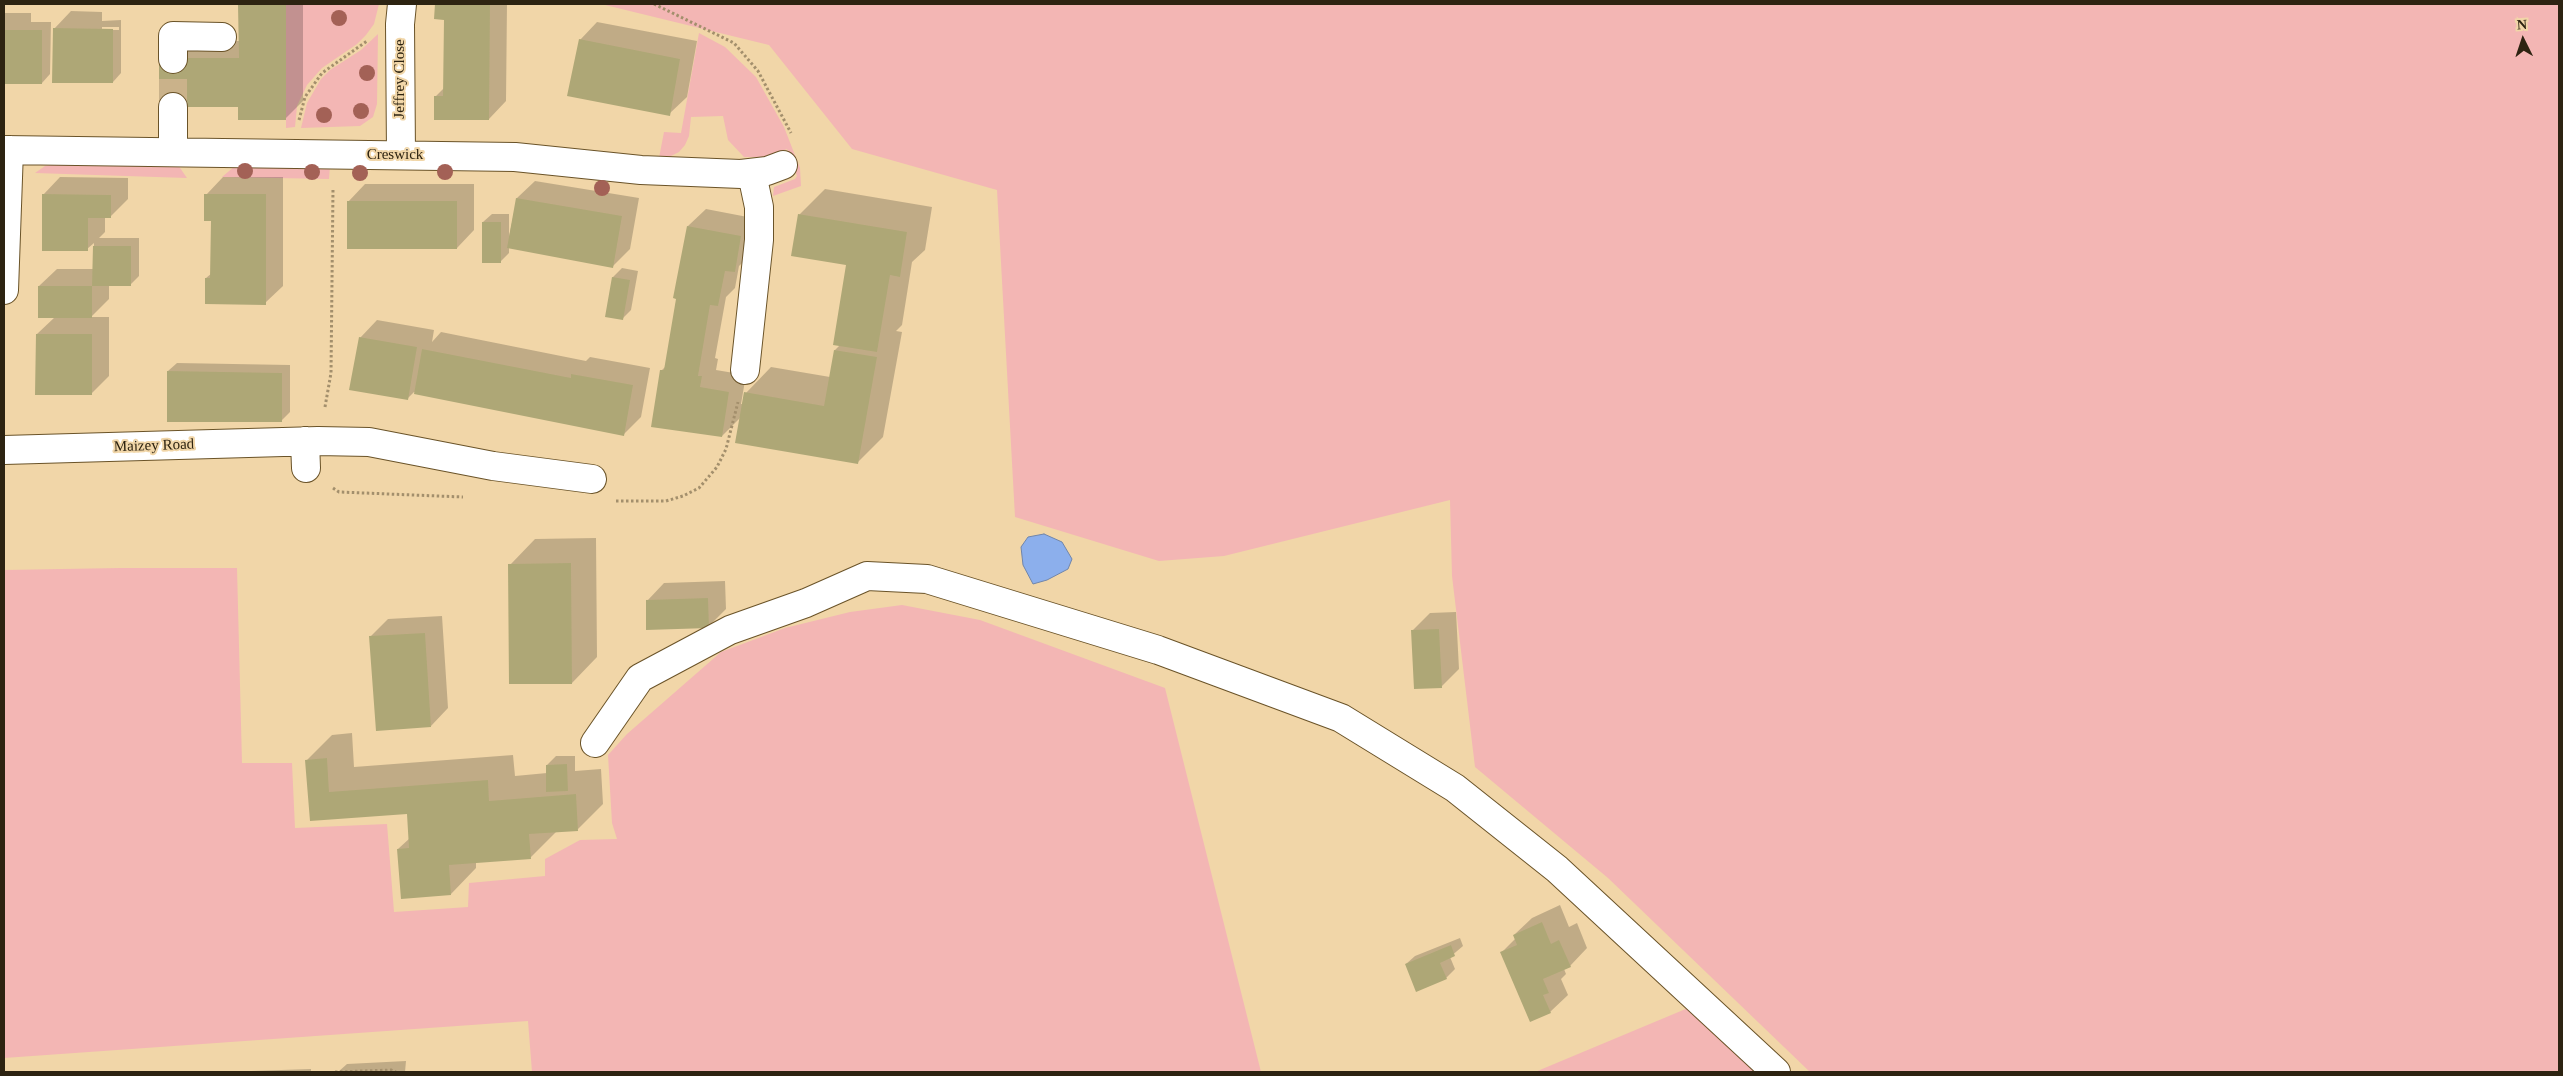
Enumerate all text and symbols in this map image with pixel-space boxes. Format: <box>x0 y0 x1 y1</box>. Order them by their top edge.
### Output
north arrow <box>2498 15 2548 65</box>
text: N <box>2516 17 2527 32</box>
street label: Jeffrey Close <box>391 39 409 119</box>
street label: Creswick <box>367 146 423 164</box>
street label: Maizey Road <box>114 436 194 456</box>

